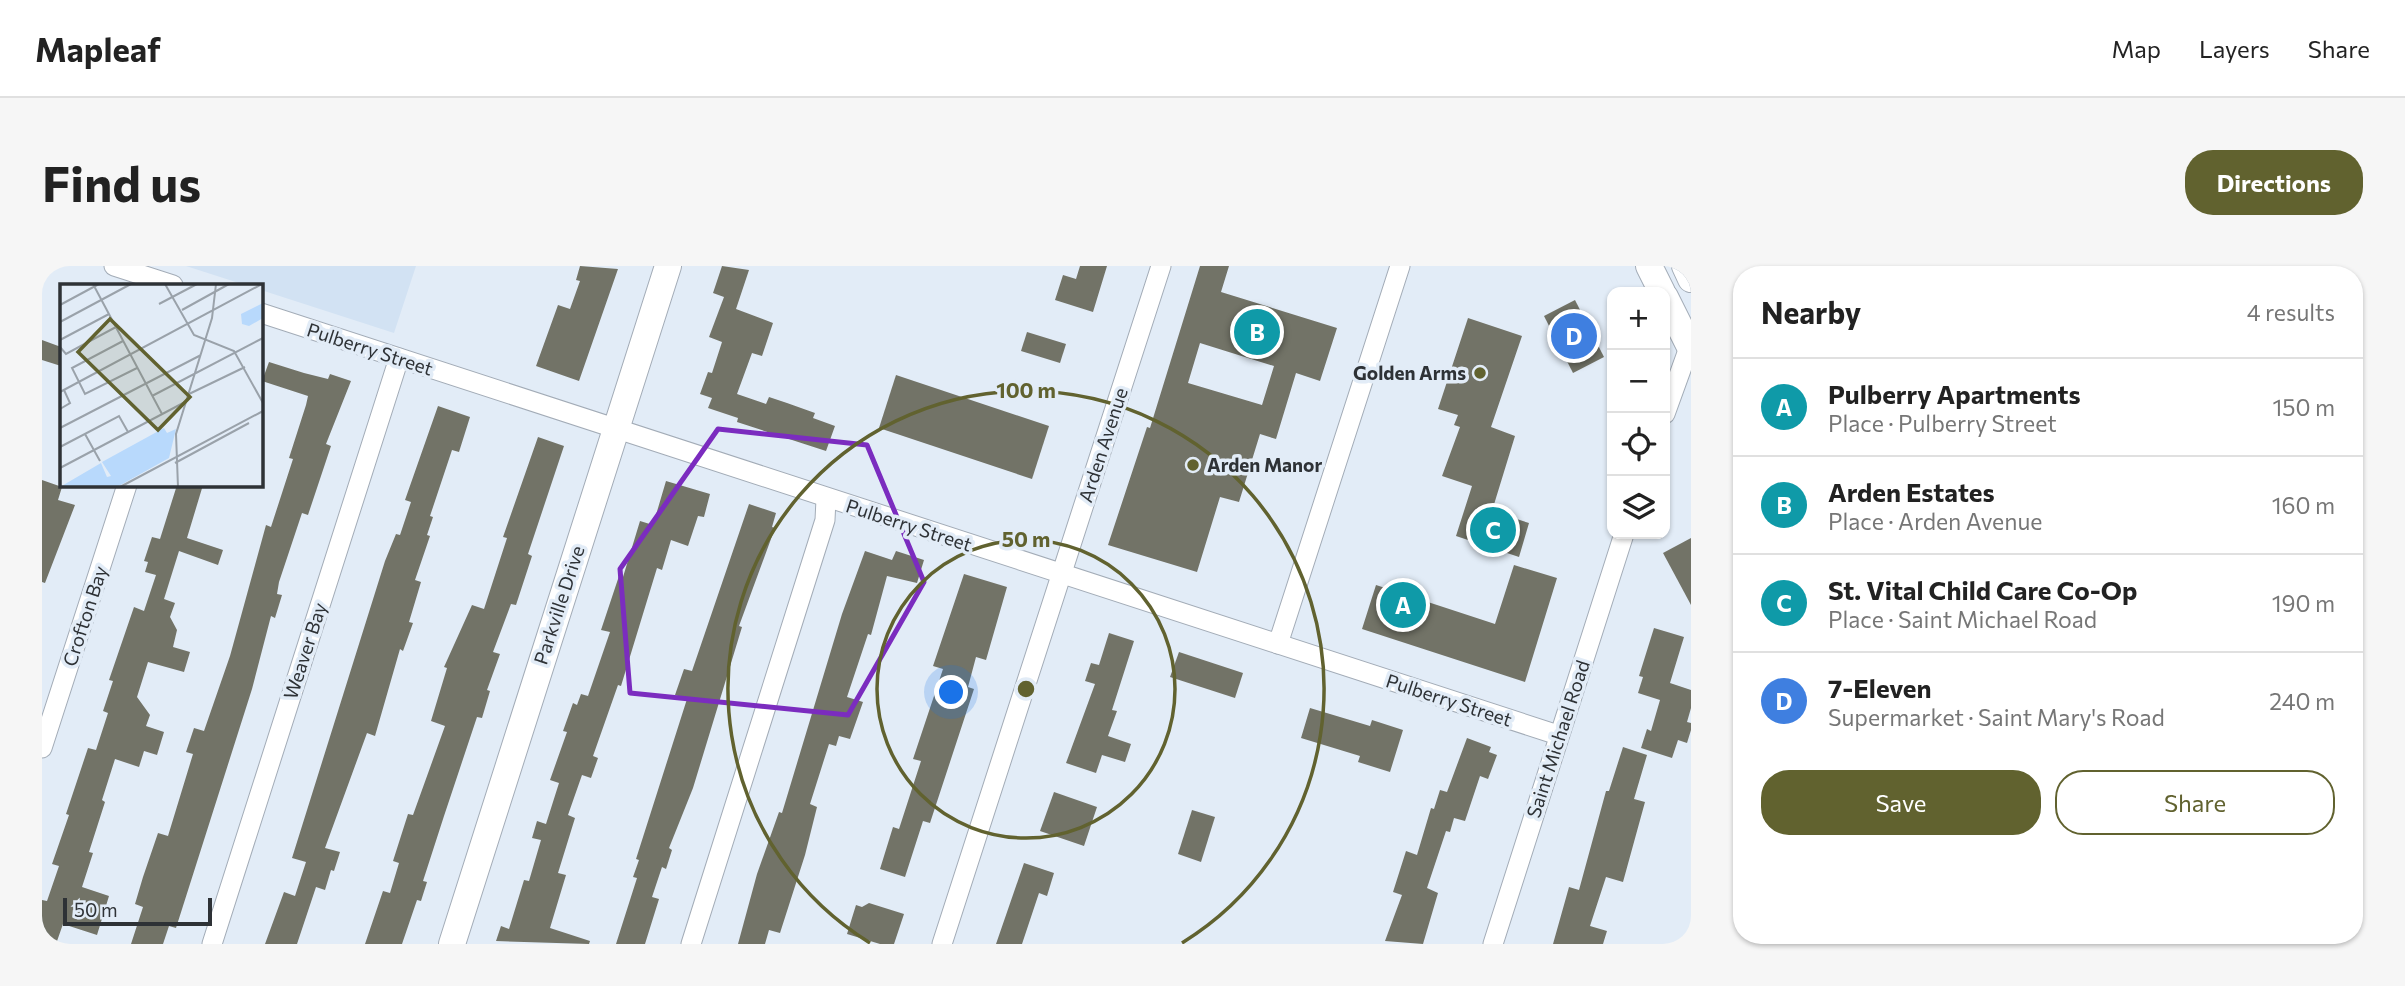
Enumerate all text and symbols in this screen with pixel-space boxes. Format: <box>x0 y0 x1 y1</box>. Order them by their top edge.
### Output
text: Mapleaf <box>35 28 161 69</box>
text: Map <box>2112 34 2161 63</box>
text: Layers <box>2199 34 2270 63</box>
text: Share <box>2308 34 2370 63</box>
button: Directions <box>2185 150 2363 215</box>
text: Find us <box>42 152 201 212</box>
inset map <box>60 284 262 486</box>
map controls <box>1607 287 1670 539</box>
button: + <box>1607 287 1670 350</box>
text: Nearby <box>1761 293 1861 330</box>
text: 4 results <box>2247 298 2335 326</box>
pin: B <box>1234 306 1280 358</box>
pin: D <box>1551 310 1597 362</box>
street label: Pulberry Street <box>304 317 436 380</box>
button: − <box>1607 350 1670 413</box>
place label: Golden Arms <box>1353 361 1466 384</box>
marker: Golden Arms <box>1472 365 1488 381</box>
text: 100 m <box>996 377 1056 402</box>
text: Pulberry Apartments <box>1828 378 2081 409</box>
street label: Arden Avenue <box>1073 385 1132 505</box>
text: A <box>1776 393 1792 421</box>
text: 150 m <box>2272 393 2335 421</box>
text: Place · Pulberry Street <box>1828 409 2057 437</box>
button: locate <box>1607 413 1670 476</box>
place label: Arden Manor <box>1207 453 1322 476</box>
marker: Arden Manor <box>1185 457 1201 473</box>
button: layers <box>1607 476 1670 539</box>
text: Arden Estates <box>1828 476 1995 507</box>
text: B <box>1776 491 1792 519</box>
text: 160 m <box>2272 491 2335 519</box>
street label: Pulberry Street <box>843 493 975 556</box>
pin: C <box>1470 504 1516 556</box>
text: Place · Arden Avenue <box>1828 507 2042 535</box>
text: 50 m <box>1002 526 1050 551</box>
street label: Parkville Drive <box>528 543 589 667</box>
street label: Crofton Bay <box>57 563 112 669</box>
text: St. Vital Child Care Co-Op <box>1828 574 2137 605</box>
pin: A <box>1380 579 1426 631</box>
text: C <box>1776 589 1792 617</box>
text: 190 m <box>2272 589 2335 617</box>
street label: Weaver Bay <box>278 599 331 702</box>
text: Place · Saint Michael Road <box>1828 605 2097 633</box>
street label: Saint Michael Road <box>1521 657 1594 821</box>
street label: Pulberry Street <box>1383 668 1515 731</box>
text: 7-Eleven <box>1828 672 1932 703</box>
your location <box>934 675 968 709</box>
centre of rings <box>1014 677 1038 701</box>
text: D <box>1776 687 1792 715</box>
text: 240 m <box>2269 687 2335 715</box>
text: Supermarket · Saint Mary's Road <box>1828 703 2165 731</box>
button: Save <box>1761 770 2041 835</box>
button: Share <box>2055 770 2335 835</box>
scale bar <box>63 895 212 927</box>
text: 50 m <box>74 898 118 921</box>

